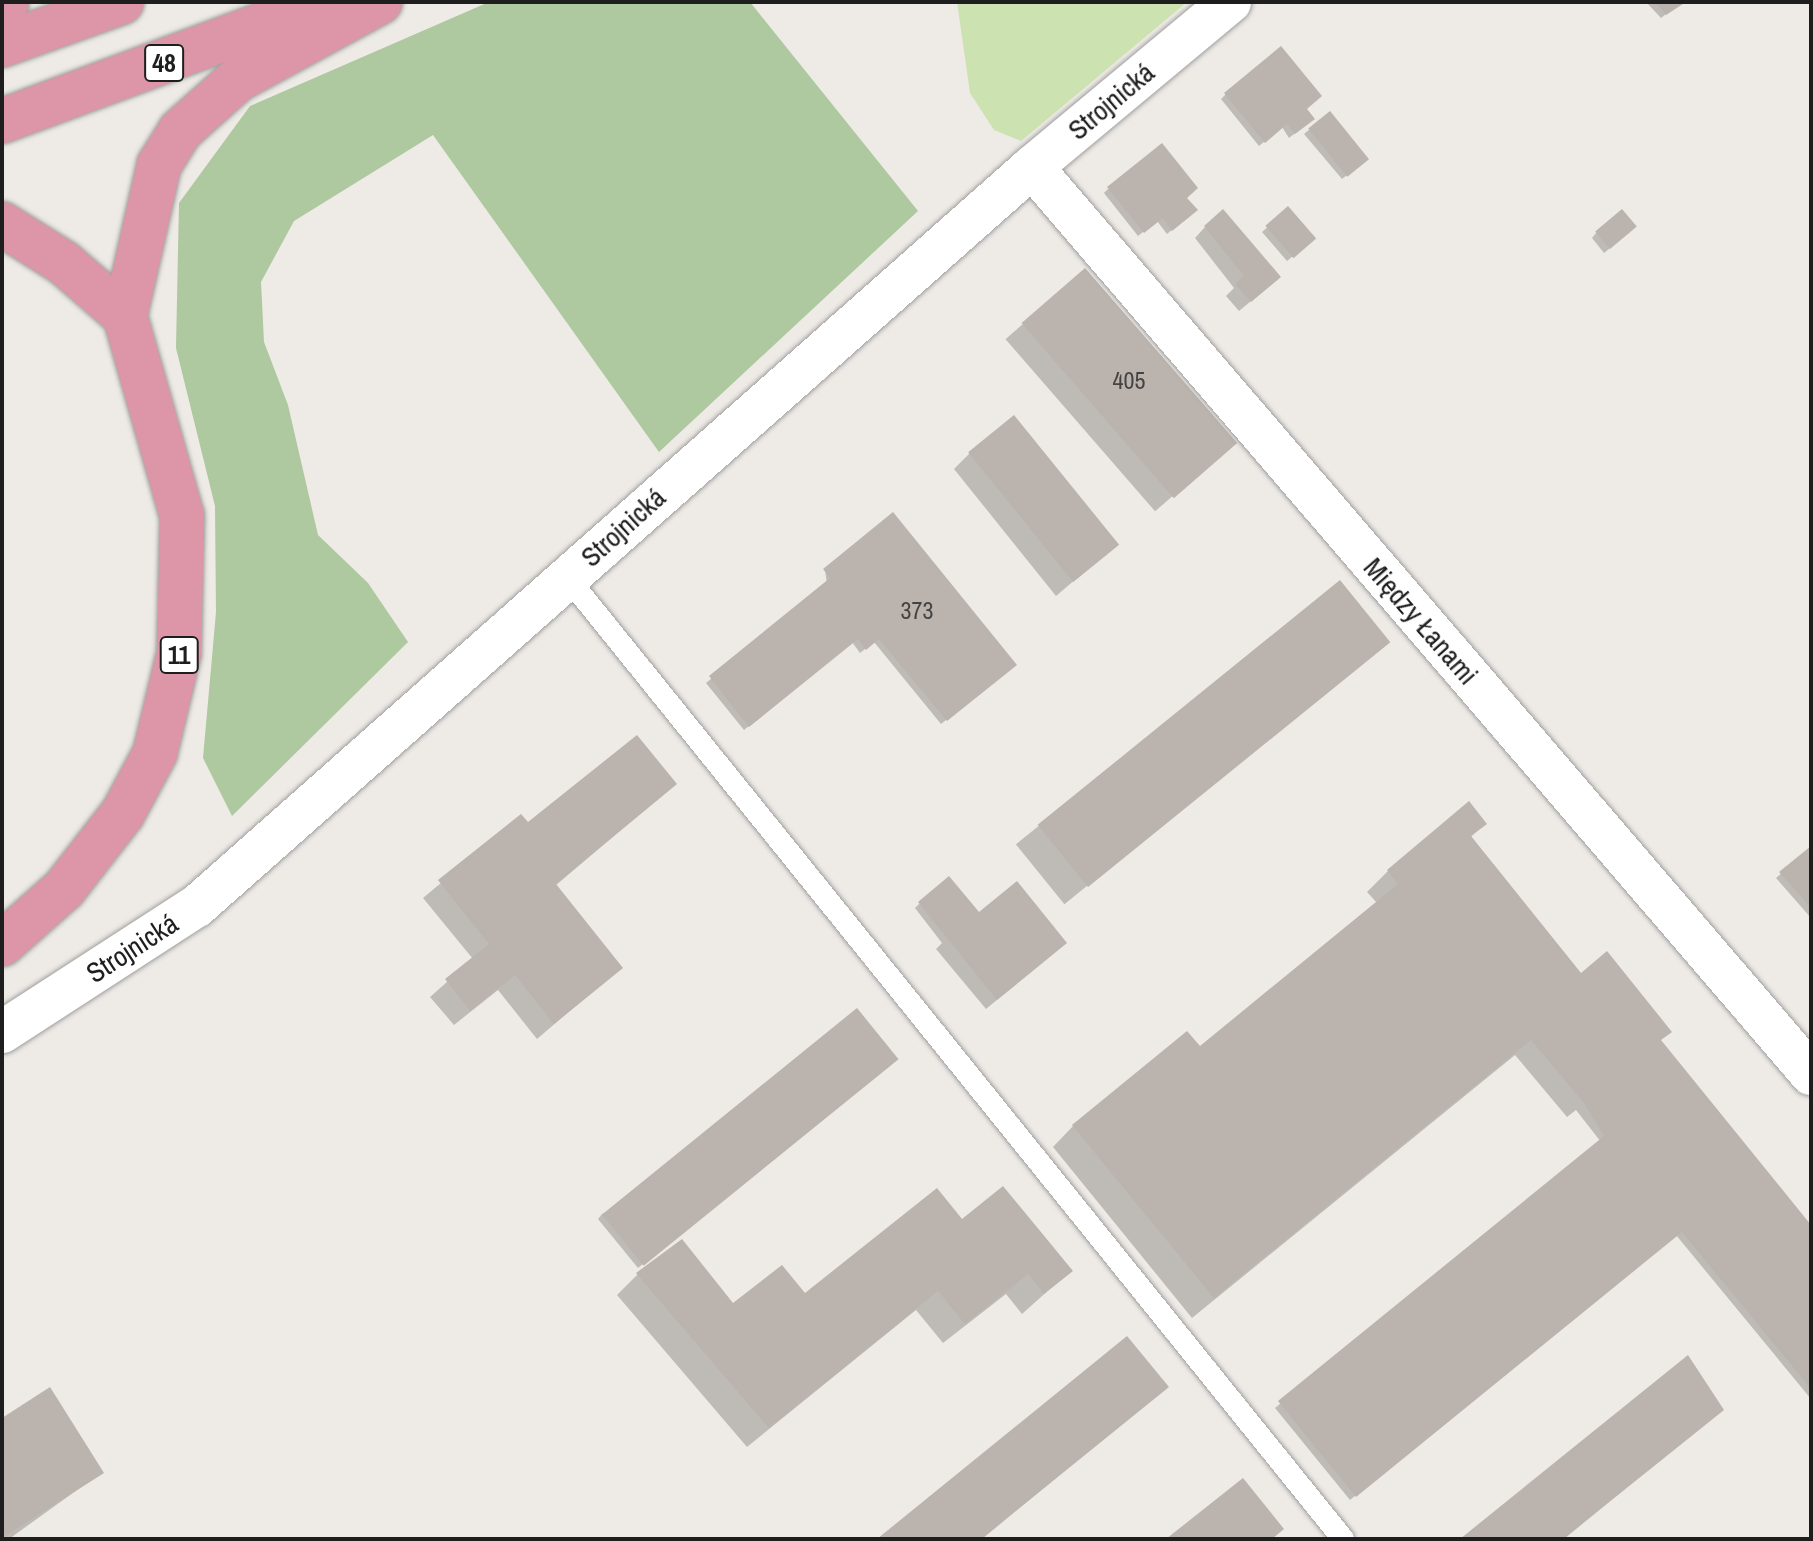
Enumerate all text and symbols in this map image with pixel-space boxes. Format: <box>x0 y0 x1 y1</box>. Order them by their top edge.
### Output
road number: 48 <box>144 41 184 85</box>
street label: Strojnická <box>1061 55 1161 147</box>
house number: 405 <box>1113 367 1145 395</box>
street label: Strojnická <box>574 480 672 574</box>
street label: Między Łanami <box>1357 551 1485 691</box>
house number: 373 <box>901 597 933 625</box>
road number: 11 <box>159 633 199 677</box>
street label: Strojnická <box>80 906 184 990</box>

